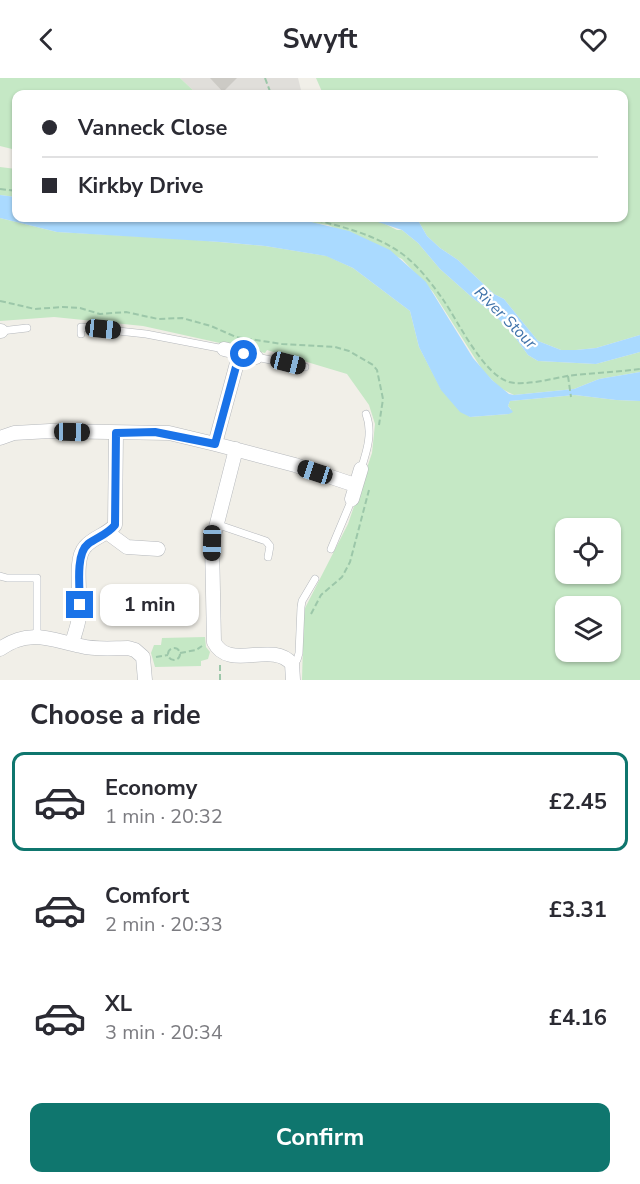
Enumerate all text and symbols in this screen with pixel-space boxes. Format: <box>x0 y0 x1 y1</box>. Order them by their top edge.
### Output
text: Swyft <box>283 21 357 58</box>
icon: back <box>30 23 63 56</box>
icon: heart <box>577 23 610 56</box>
text: Vanneck Close <box>78 113 227 143</box>
text: Kirkby Drive <box>78 171 203 201</box>
water label: River Stour <box>469 282 542 355</box>
car <box>84 318 122 340</box>
route start <box>230 340 257 367</box>
car <box>268 350 308 376</box>
car <box>54 423 90 441</box>
car <box>295 458 335 486</box>
map controls <box>555 518 621 662</box>
button: locate <box>555 518 621 584</box>
car <box>203 525 221 561</box>
callout: 1 min <box>101 584 200 626</box>
route end <box>66 591 93 618</box>
text: 1 min <box>124 591 175 618</box>
button: layers <box>555 596 621 662</box>
text: Choose a ride <box>30 697 201 734</box>
text: Economy <box>105 773 197 803</box>
icon: car <box>33 775 87 829</box>
text: £2.45 <box>549 787 607 817</box>
text: 1 min · 20:32 <box>105 803 223 830</box>
text: Comfort <box>105 881 189 911</box>
icon: car <box>33 883 87 937</box>
text: £3.31 <box>549 895 607 925</box>
text: 2 min · 20:33 <box>105 911 223 938</box>
text: XL <box>105 989 132 1019</box>
icon: car <box>33 991 87 1045</box>
text: £4.16 <box>549 1003 607 1033</box>
text: 3 min · 20:34 <box>105 1019 223 1046</box>
button: Confirm <box>30 1103 610 1172</box>

